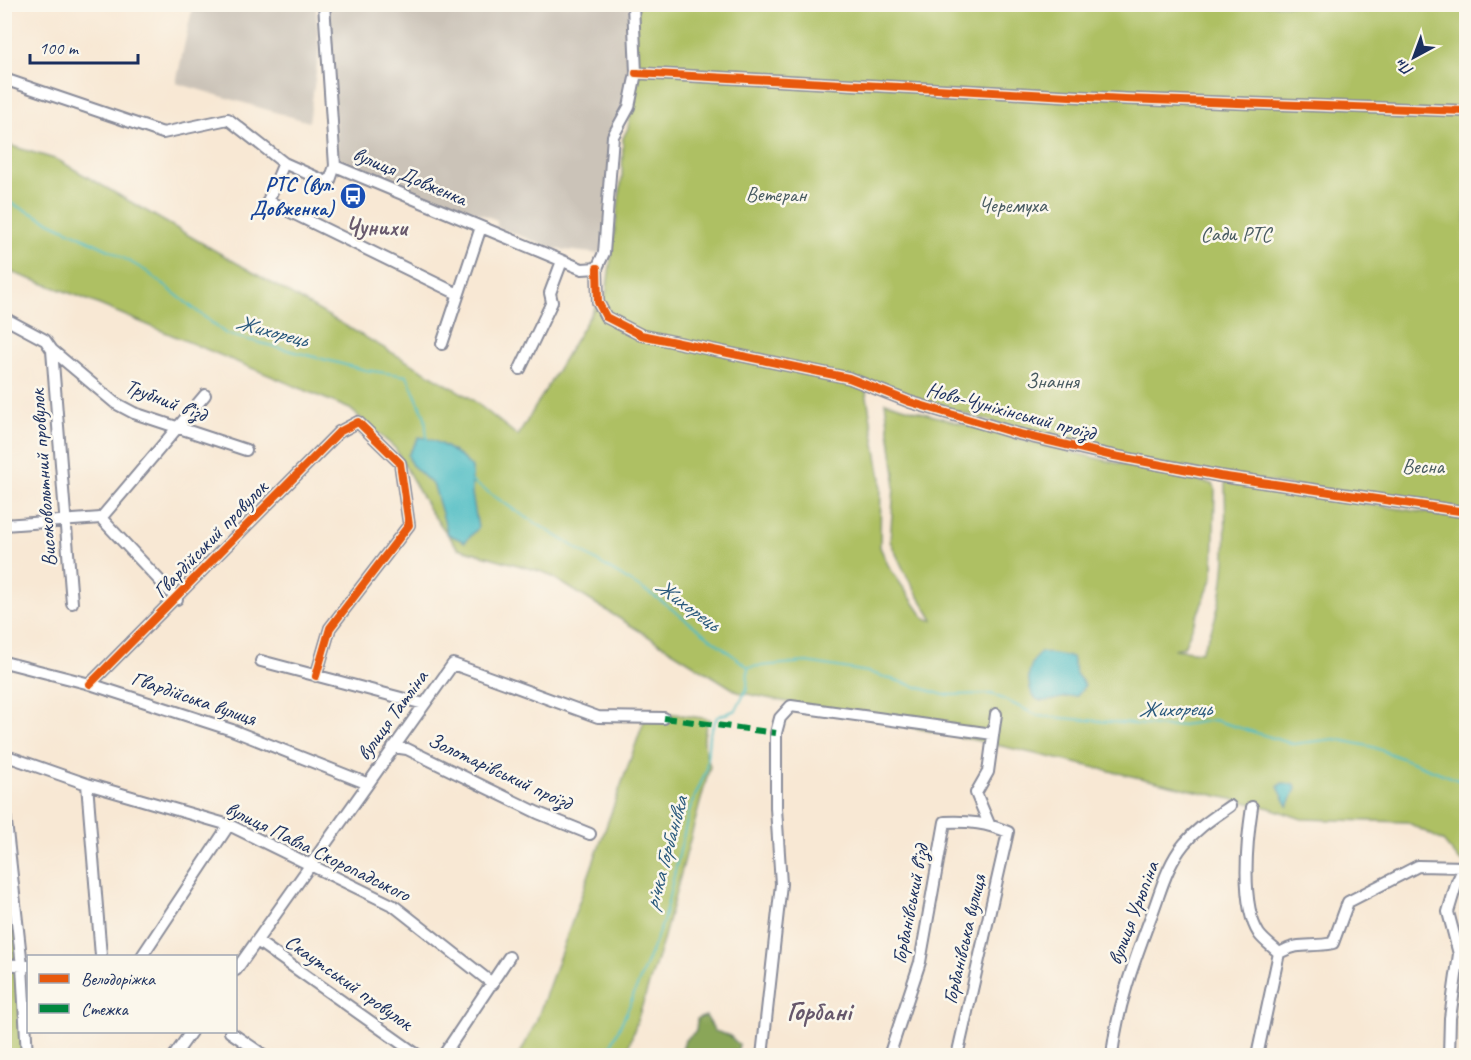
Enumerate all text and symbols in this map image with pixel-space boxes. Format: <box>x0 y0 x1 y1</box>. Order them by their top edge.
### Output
scale bar <box>30 27 138 65</box>
north arrow <box>1384 27 1444 87</box>
text: 100 m <box>39 37 80 59</box>
text: Пн <box>1391 54 1418 81</box>
street label: вулиця Довженка <box>349 140 473 213</box>
place label: РТС (вул. Довженка) <box>250 171 336 221</box>
bus stop icon: РТС (вул. Довженка) <box>338 181 368 211</box>
park label: Ветеран <box>746 181 807 207</box>
park label: Черемуха <box>979 192 1049 218</box>
district label: Чунихи <box>345 212 410 242</box>
park label: Сади РТС <box>1201 221 1273 247</box>
water label: Жихорець <box>233 308 313 354</box>
park label: Знання <box>1026 368 1080 394</box>
street label: Трубний в’їзд <box>121 373 213 429</box>
street label: Ново-Чуніхінський проїзд <box>923 376 1100 448</box>
street label: Високовольтний провулок <box>24 386 62 568</box>
park label: Весна <box>1402 453 1446 479</box>
street label: Гвардійський провулок <box>147 473 274 603</box>
water label: Жихорець <box>650 572 727 639</box>
street label: вулиця Татліна <box>351 663 434 765</box>
street label: Гвардійська вулиця <box>128 664 261 732</box>
water label: Жихорець <box>1138 694 1214 724</box>
street label: Золотарівський проїзд <box>423 726 578 818</box>
water label: річка Горбанівка <box>637 791 695 914</box>
street label: вулиця Павла Скоропадського <box>221 795 416 908</box>
street label: Горбанівський в'їзд <box>886 840 936 966</box>
street label: вулиця Урюпіна <box>1101 856 1165 968</box>
street label: Горбанівська вулиця <box>936 870 992 1006</box>
street label: Скаутський провулок <box>280 928 420 1037</box>
legend <box>27 955 237 1033</box>
text: Велодоріжка <box>81 968 156 990</box>
district label: Горбані <box>787 994 855 1028</box>
text: Стежка <box>81 998 129 1020</box>

